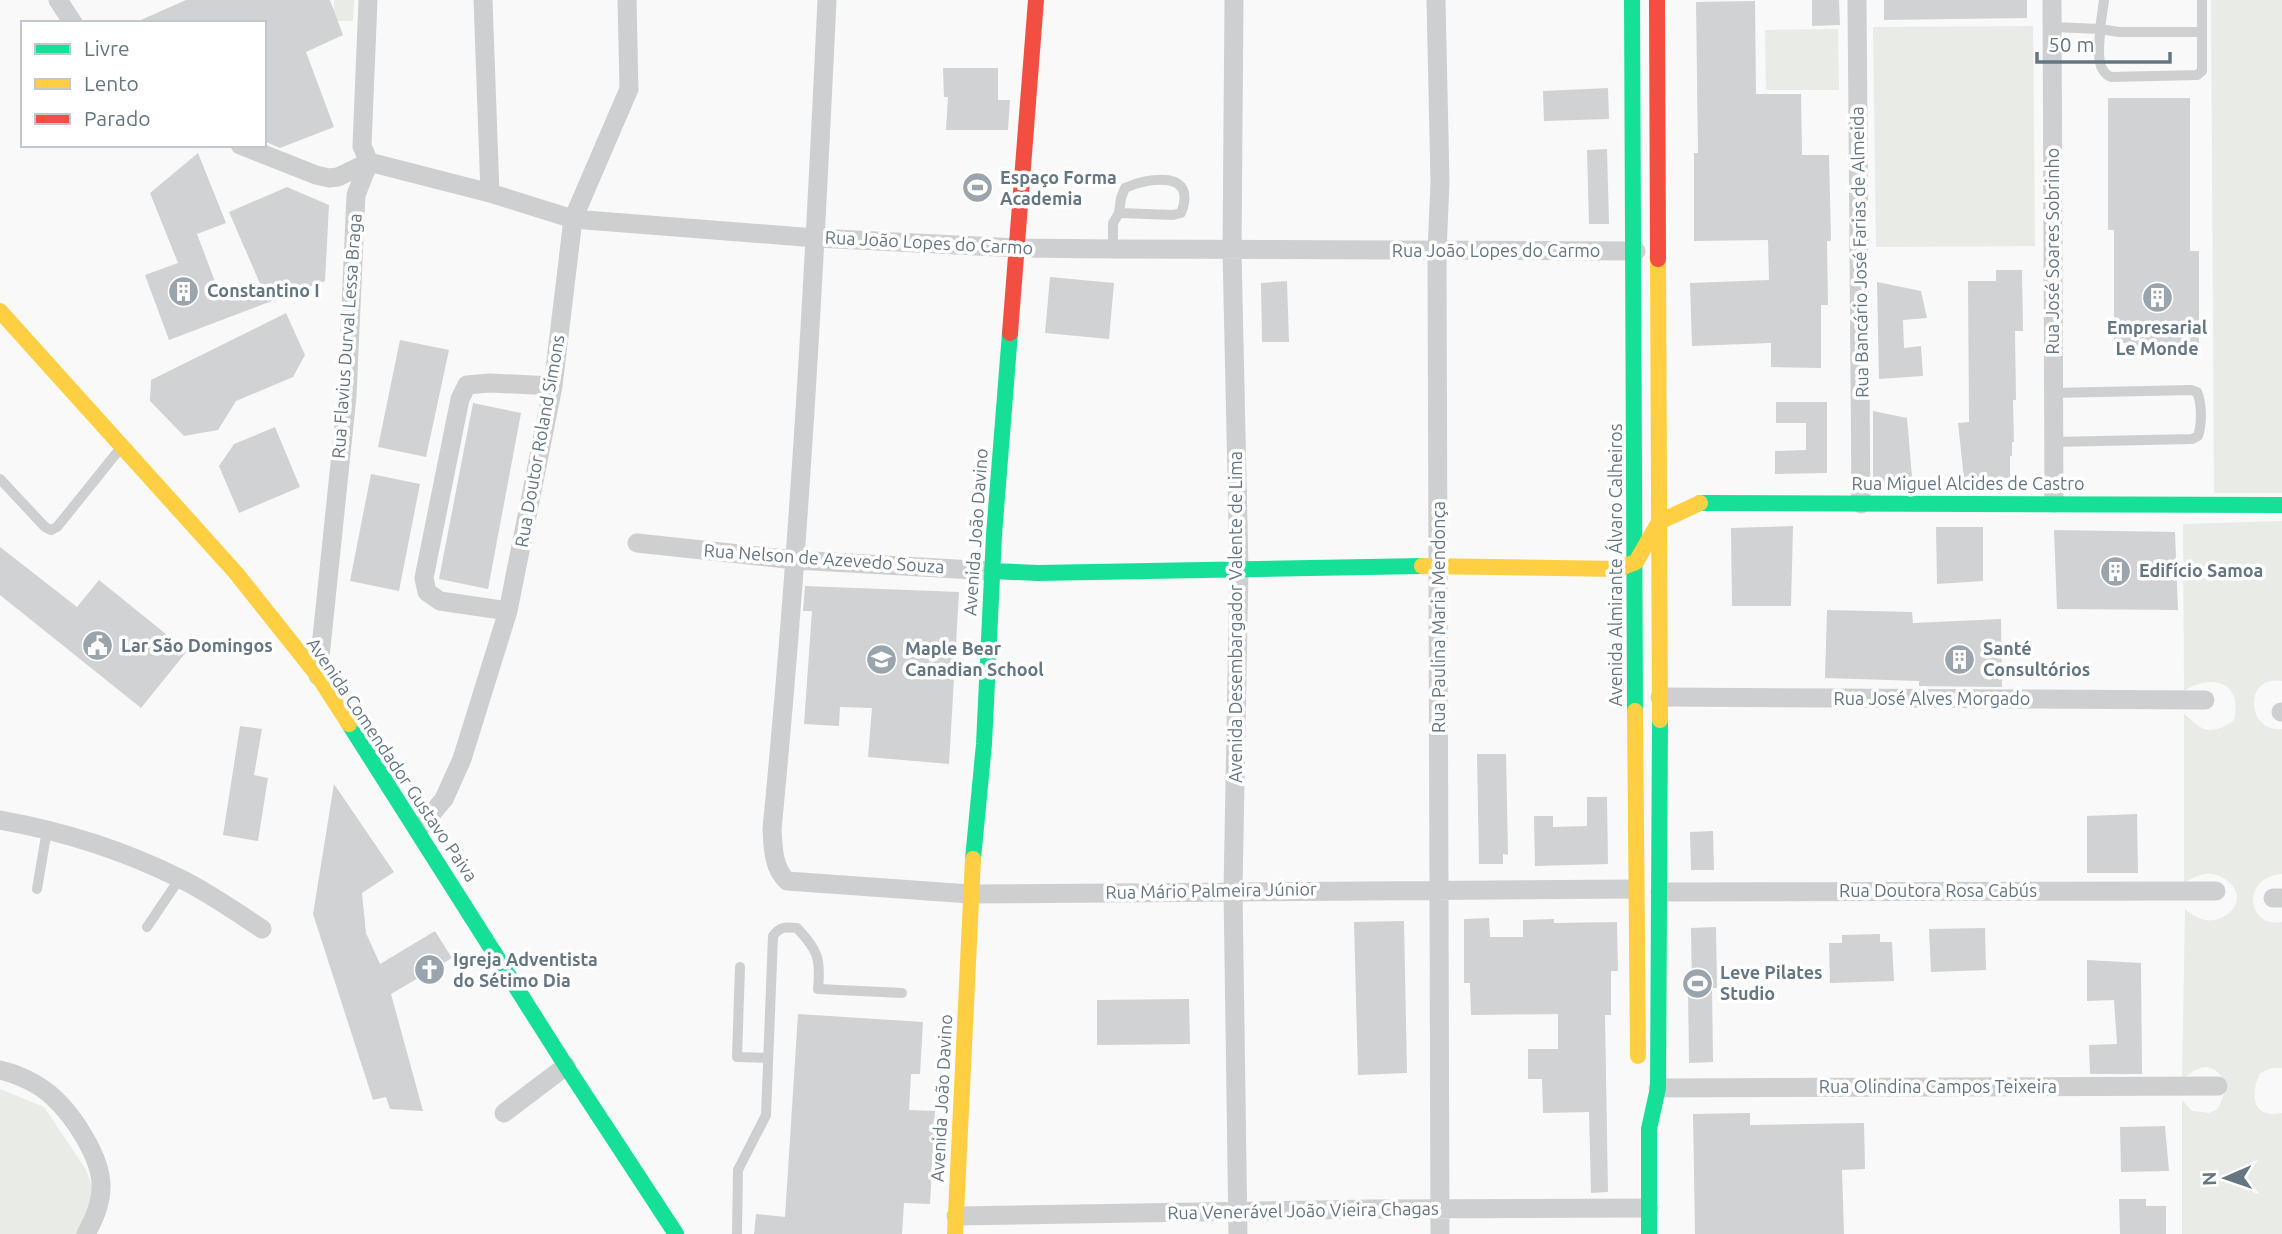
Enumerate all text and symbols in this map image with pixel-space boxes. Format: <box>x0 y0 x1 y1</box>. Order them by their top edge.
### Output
legend <box>21 21 266 147</box>
scale bar <box>2037 21 2170 65</box>
text: 50 m <box>2048 32 2095 56</box>
text: Livre <box>84 36 130 60</box>
text: Lento <box>84 71 139 95</box>
text: Parado <box>84 106 150 130</box>
street label: Rua Bancário José Farias de Almeida <box>1846 106 1872 398</box>
street label: Rua José Soares Sobrinho <box>2042 148 2062 354</box>
place label: Espaço Forma Academia <box>1000 167 1117 208</box>
sports icon: Espaço Forma Academia <box>960 171 994 205</box>
street label: Rua Flavius Durval Lessa Braga <box>327 213 365 459</box>
street label: Rua João Lopes do Carmo <box>824 227 1034 257</box>
street label: Rua João Lopes do Carmo <box>1392 240 1600 260</box>
building icon: Constantino I <box>167 274 201 308</box>
place label: Constantino I <box>207 280 320 300</box>
building icon: Empresarial Le Monde <box>2140 280 2174 314</box>
place label: Empresarial Le Monde <box>2107 317 2208 358</box>
street label: Rua Doutor Roland Simons <box>510 333 568 549</box>
street label: Avenida Almirante Álvaro Calheiros <box>1604 423 1625 707</box>
street label: Avenida João Davino <box>959 447 991 616</box>
street label: Avenida Desembargador Valente de Lima <box>1225 451 1245 783</box>
street label: Rua Miguel Alcides de Castro <box>1852 473 2084 493</box>
street label: Rua Paulina Maria Mendonça <box>1428 501 1448 733</box>
street label: Rua Nelson de Azevedo Souza <box>703 540 945 576</box>
building icon: Edifício Samoa <box>2099 554 2133 588</box>
place label: Edifício Samoa <box>2139 560 2263 580</box>
public building icon: Lar São Domingos <box>81 629 115 663</box>
street label: Avenida Comendador Gustavo Paiva <box>304 634 482 885</box>
place label: Lar São Domingos <box>121 635 273 655</box>
place label: Maple Bear Canadian School <box>905 638 1044 679</box>
place label: Santé Consultórios <box>1983 638 2090 679</box>
school or university icon: Maple Bear Canadian School <box>865 642 899 676</box>
building icon: Santé Consultórios <box>1943 642 1977 676</box>
street label: Rua José Alves Morgado <box>1834 688 2030 708</box>
street label: Rua Mário Palmeira Júnior <box>1105 878 1317 902</box>
street label: Rua Doutora Rosa Cabús <box>1839 880 2037 900</box>
place label: Igreja Adventista do Sétimo Dia <box>453 949 598 990</box>
church icon: Igreja Adventista do Sétimo Dia <box>413 953 447 987</box>
place label: Leve Pilates Studio <box>1720 962 1823 1003</box>
sports icon: Leve Pilates Studio <box>1680 966 1714 1000</box>
street label: Avenida João Davino <box>927 1014 955 1182</box>
street label: Rua Olindina Campos Teixeira <box>1819 1076 2057 1096</box>
north arrow <box>2191 1143 2261 1213</box>
text: N <box>2198 1171 2220 1186</box>
street label: Rua Venerável João Vieira Chagas <box>1167 1198 1439 1222</box>

